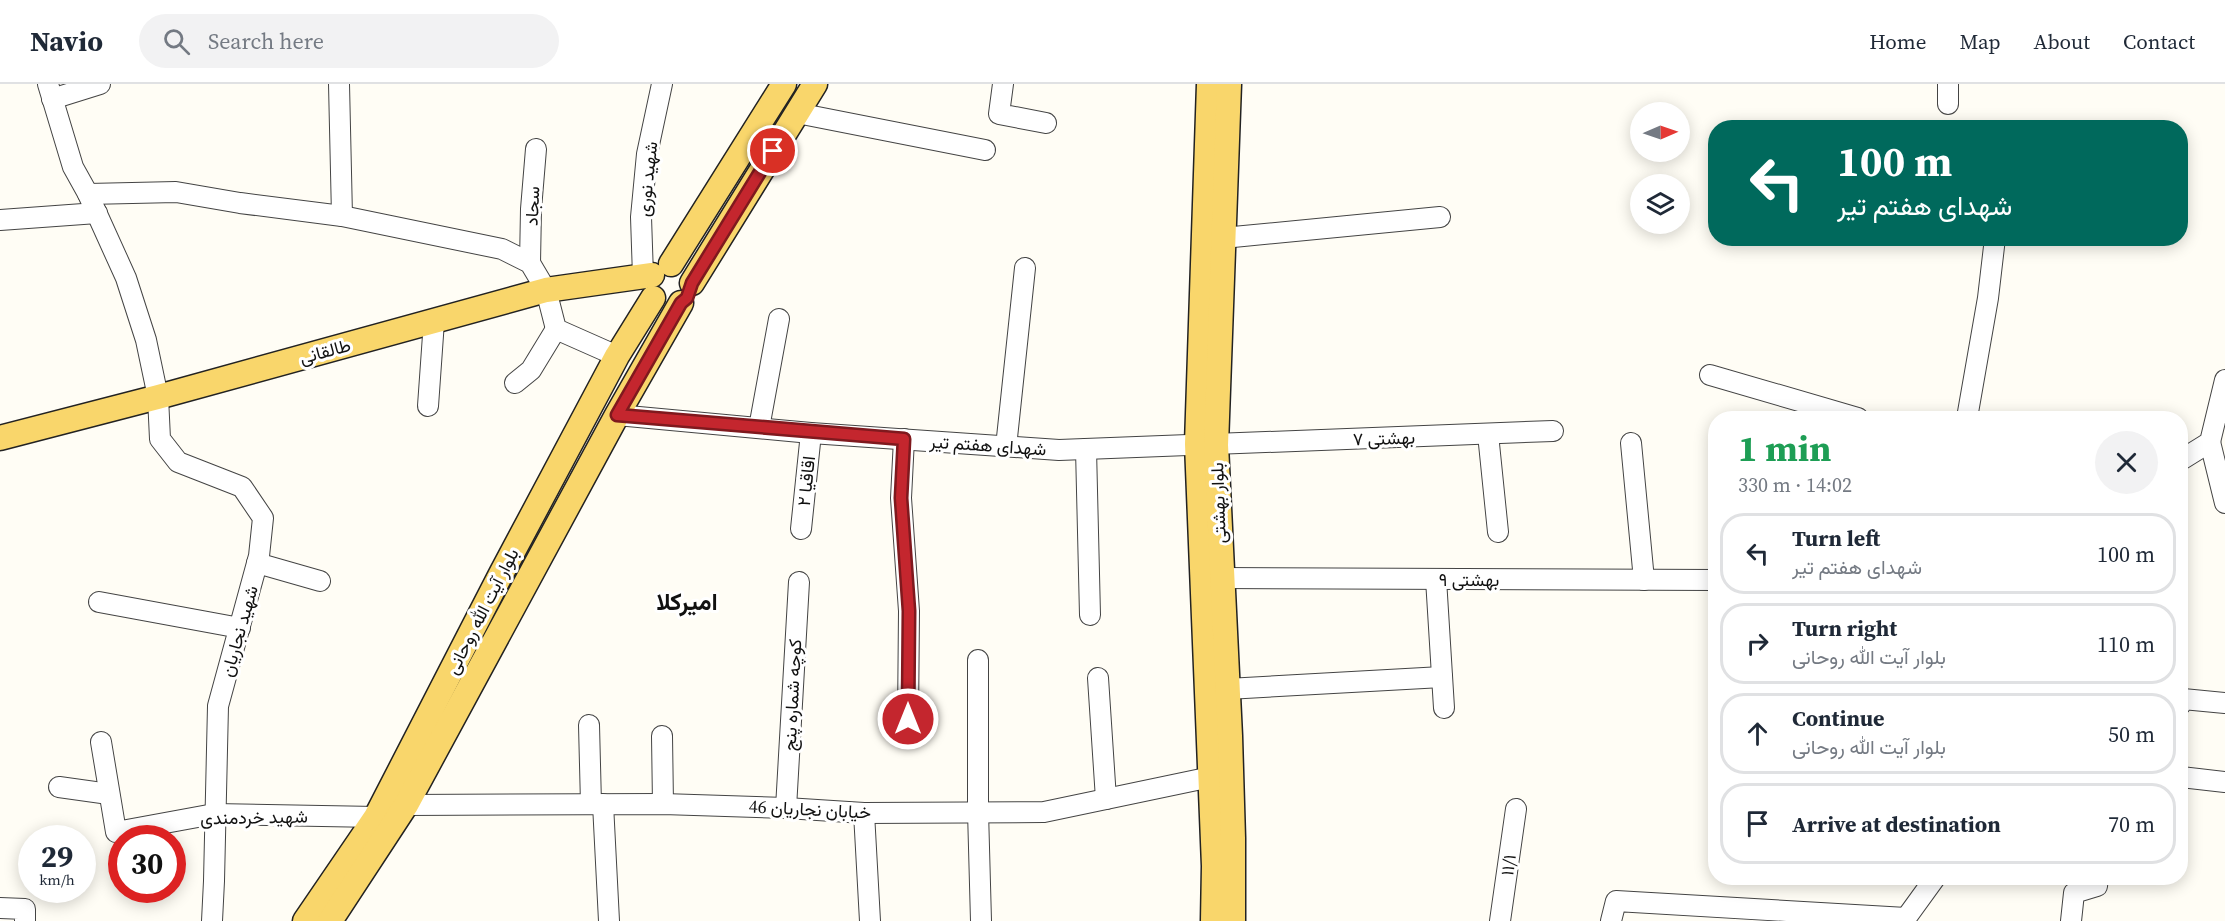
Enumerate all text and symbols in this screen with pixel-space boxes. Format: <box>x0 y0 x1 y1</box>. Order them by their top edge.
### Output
search box <box>139 14 559 68</box>
text: Navio <box>30 22 103 60</box>
icon: search <box>160 25 193 58</box>
text: Search here <box>208 26 324 56</box>
text: Home <box>1869 27 1927 56</box>
text: Map <box>1960 27 2001 56</box>
text: About <box>2034 27 2090 56</box>
text: Contact <box>2123 27 2195 56</box>
north arrow <box>1630 102 1690 162</box>
map controls <box>1630 102 1690 234</box>
pin <box>747 125 798 176</box>
text: 100 m <box>1837 132 1952 190</box>
icon: arrive <box>756 134 789 167</box>
street label: شهید نوری <box>631 140 663 218</box>
icon: left <box>1738 144 1816 222</box>
button: layers <box>1630 174 1690 234</box>
street label: سجاد <box>518 185 546 227</box>
text: شهدای هفتم تیر <box>1837 187 2012 224</box>
street label: طالقانی <box>297 332 353 370</box>
street label: بهشتی ۷ <box>1352 424 1416 452</box>
text: 1 min <box>1738 424 1831 473</box>
street label: شهدای هفتم تیر <box>928 428 1047 462</box>
button: close <box>2095 431 2158 494</box>
street label: اقاقیا ۲ <box>791 455 821 507</box>
street label: بلوار بهشتی <box>1204 462 1232 544</box>
text: 330 m · 14:02 <box>1738 471 1852 499</box>
text: Turn left <box>1792 523 1880 553</box>
icon: left <box>1741 537 1774 570</box>
text: 100 m <box>2097 539 2155 569</box>
street label: بلوار آیت الله روحانی <box>439 544 525 678</box>
text: شهدای هفتم تیر <box>1792 553 1922 581</box>
street label: بهشتی ۹ <box>1439 567 1499 592</box>
street label: شهید نجاریان <box>214 582 264 680</box>
district label: امیرکلا <box>656 585 718 618</box>
text: Turn right <box>1792 613 1897 643</box>
icon: right <box>1741 627 1774 660</box>
text: 110 m <box>2097 629 2155 659</box>
street label: کوچه شماره پنج <box>777 638 807 752</box>
text: بلوار آیت الله روحانی <box>1792 643 1946 671</box>
position arrow <box>876 687 940 751</box>
text: Continue <box>1792 703 1885 733</box>
icon: ahead <box>1741 717 1774 750</box>
text: 50 m <box>2108 719 2155 749</box>
text: بلوار آیت الله روحانی <box>1792 733 1946 761</box>
street label: خیابان نجاریان 46 <box>748 793 872 825</box>
street label: شهید خردمندی <box>200 804 308 830</box>
icon: arrive <box>1741 807 1774 840</box>
text: Arrive at destination <box>1792 809 2001 839</box>
text: 70 m <box>2108 809 2155 839</box>
speed limit sign: 30 <box>108 825 186 903</box>
text: 29 <box>41 836 73 877</box>
street label: ۱۱/۱ <box>1494 853 1522 877</box>
text: km/h <box>39 869 75 890</box>

